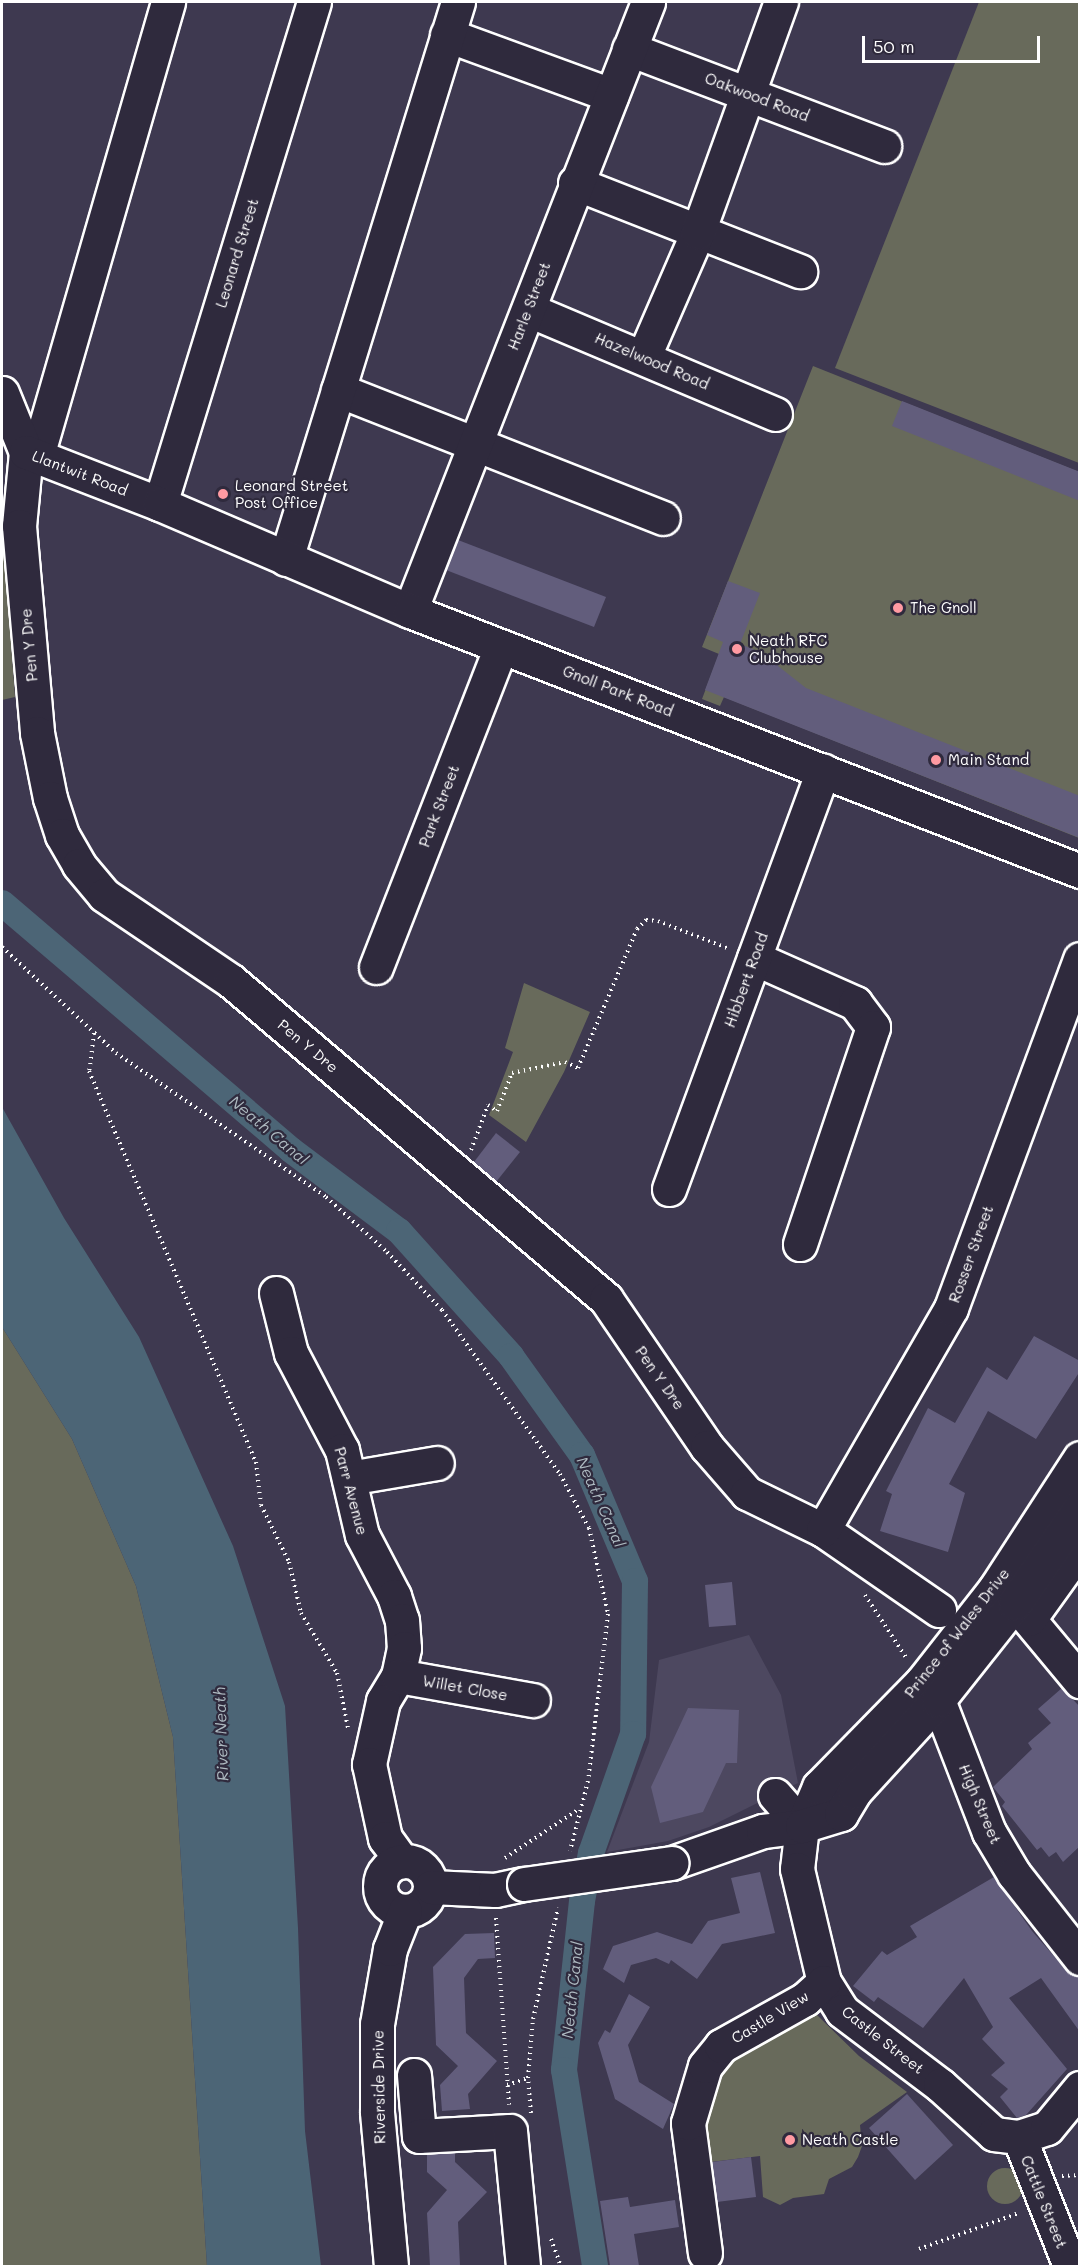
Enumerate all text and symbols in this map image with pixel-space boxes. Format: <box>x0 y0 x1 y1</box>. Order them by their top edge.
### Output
scale bar <box>865 24 1044 62</box>
text: 50 m <box>873 34 915 58</box>
street label: Oakwood Road <box>702 69 812 125</box>
street label: Leonard Street <box>212 196 262 310</box>
street label: Harle Street <box>504 259 554 353</box>
street label: Hazelwood Road <box>592 329 712 393</box>
street label: Llantwit Road <box>30 447 130 499</box>
place label: Leonard Street Post Office <box>235 476 348 511</box>
marker: Leonard Street Post Office <box>216 487 230 501</box>
place label: The Gnoll <box>910 599 977 617</box>
marker: The Gnoll <box>891 601 905 615</box>
street label: Pen Y Dre <box>17 608 41 682</box>
place label: Neath RFC Clubhouse <box>749 631 827 666</box>
marker: Neath RFC Clubhouse <box>730 642 744 656</box>
street label: Gnoll Park Road <box>560 662 676 720</box>
place label: Main Stand <box>948 751 1029 769</box>
marker: Main Stand <box>929 753 943 767</box>
street label: Park Street <box>415 762 463 850</box>
street label: Hibbert Road <box>720 930 772 1030</box>
street label: Pen Y Dre <box>274 1016 342 1076</box>
water label: Neath Canal <box>226 1091 312 1169</box>
street label: Rosser Street <box>945 1203 997 1305</box>
street label: Pen Y Dre <box>632 1343 688 1413</box>
street label: Parr Avenue <box>331 1445 371 1537</box>
water label: Neath Canal <box>572 1454 630 1550</box>
street label: Prince of Wales Drive <box>901 1565 1013 1701</box>
street label: Willet Close <box>421 1672 509 1704</box>
water label: River Neath <box>210 1686 232 1782</box>
street label: High Street <box>955 1761 1005 1847</box>
water label: Neath Canal <box>557 1941 587 2039</box>
street label: Castle View <box>728 1987 812 2047</box>
street label: Castle Street <box>838 2002 928 2078</box>
street label: Riverside Drive <box>369 2030 389 2144</box>
place label: Neath Castle <box>802 2131 899 2149</box>
marker: Neath Castle <box>783 2133 797 2147</box>
street label: Cattle Street <box>1017 2153 1071 2251</box>

